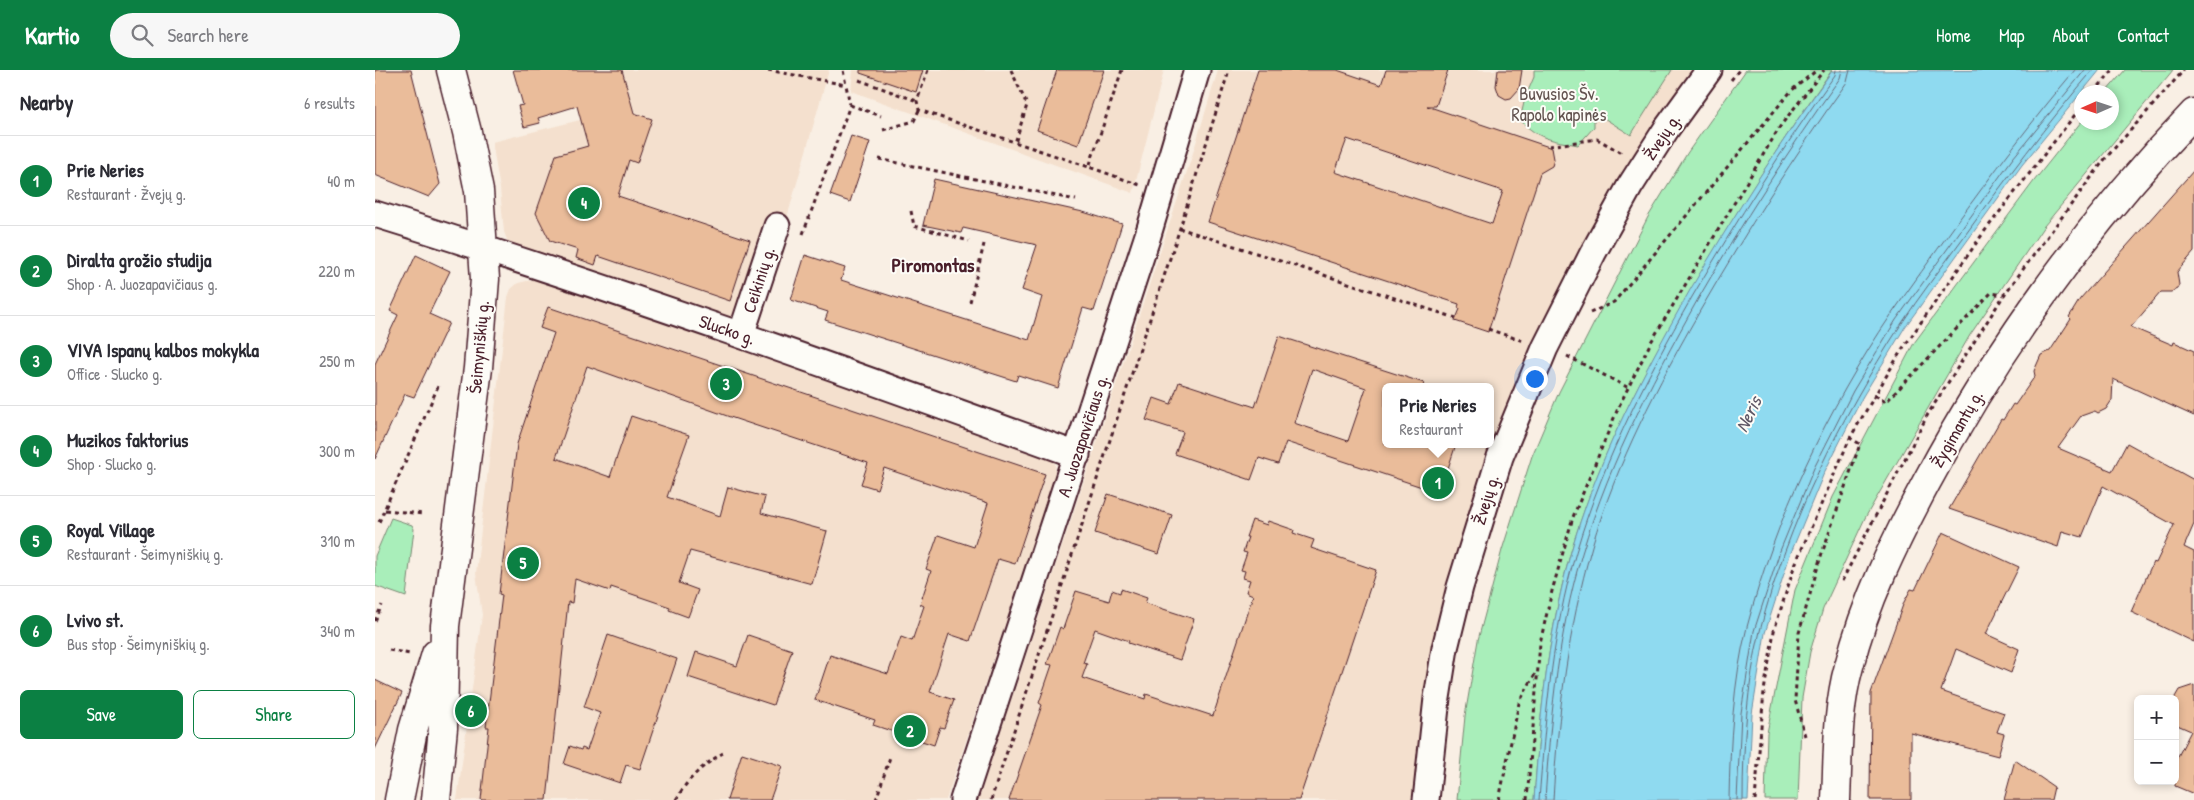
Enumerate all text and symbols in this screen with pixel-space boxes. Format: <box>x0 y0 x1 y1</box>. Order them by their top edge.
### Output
search box <box>110 13 460 58</box>
text: Kartio <box>25 19 80 51</box>
icon: search <box>128 21 156 49</box>
text: Search here <box>168 22 249 48</box>
text: Home <box>1936 23 1971 48</box>
text: Map <box>1999 23 2024 48</box>
text: About <box>2052 23 2089 48</box>
text: Contact <box>2117 23 2169 48</box>
park label: Buvusios Šv. Rapolo kapinės <box>1512 81 1606 127</box>
north arrow <box>2074 85 2119 130</box>
text: Nearby <box>20 88 73 117</box>
text: 6 results <box>304 92 355 114</box>
street label: Žvejų g. <box>1637 109 1686 165</box>
text: Prie Neries <box>67 157 144 183</box>
text: 1 <box>33 170 39 192</box>
text: 40 m <box>327 170 355 192</box>
text: Restaurant · Žvejų g. <box>67 183 186 205</box>
pin: 4 <box>568 184 600 222</box>
street label: Ceikinių g. <box>736 244 781 316</box>
text: Diralta grožio studija <box>67 247 211 273</box>
district label: Piromontas <box>892 251 975 278</box>
text: 2 <box>32 260 40 282</box>
text: 220 m <box>318 260 355 282</box>
text: Shop · A. Juozapavičiaus g. <box>67 273 218 295</box>
street label: Šeimyniškių g. <box>462 299 495 394</box>
street label: Slucko g. <box>696 308 759 351</box>
text: VIVA Ispanų kalbos mokykla <box>67 337 259 363</box>
text: 3 <box>32 350 40 372</box>
text: 250 m <box>319 350 355 372</box>
text: Office · Slucko g. <box>67 363 163 385</box>
pin: 3 <box>710 365 742 403</box>
your location <box>1522 366 1548 392</box>
street label: A. Juozapavičiaus g. <box>1051 372 1114 500</box>
popup <box>1382 383 1494 448</box>
street label: Žygimantų g. <box>1924 385 1989 472</box>
water label: Neris <box>1728 390 1768 436</box>
text: Prie Neries <box>1400 392 1476 418</box>
text: Restaurant <box>1400 418 1463 440</box>
text: Muzikos faktorius <box>67 427 188 453</box>
text: 4 <box>33 440 39 462</box>
text: 300 m <box>319 440 355 462</box>
text: Shop · Slucko g. <box>67 453 156 475</box>
pin: 1 <box>1422 464 1454 502</box>
street label: Žvejų g. <box>1466 472 1505 528</box>
text: Royal Village <box>67 517 155 543</box>
text: 5 <box>33 530 39 552</box>
text: 310 m <box>320 530 355 552</box>
text: Restaurant · Šeimyniškių g. <box>67 543 223 565</box>
pin: 5 <box>507 544 539 582</box>
text: Lvivo st. <box>67 607 123 633</box>
text: 6 <box>33 620 39 642</box>
text: 340 m <box>320 620 355 642</box>
text: Bus stop · Šeimyniškių g. <box>67 633 210 655</box>
button: Save <box>20 690 183 739</box>
button: Share <box>193 690 355 739</box>
pin: 6 <box>455 692 487 730</box>
map controls <box>2134 695 2179 785</box>
button: + <box>2134 695 2179 740</box>
pin: 2 <box>894 712 926 750</box>
button: − <box>2134 740 2179 785</box>

